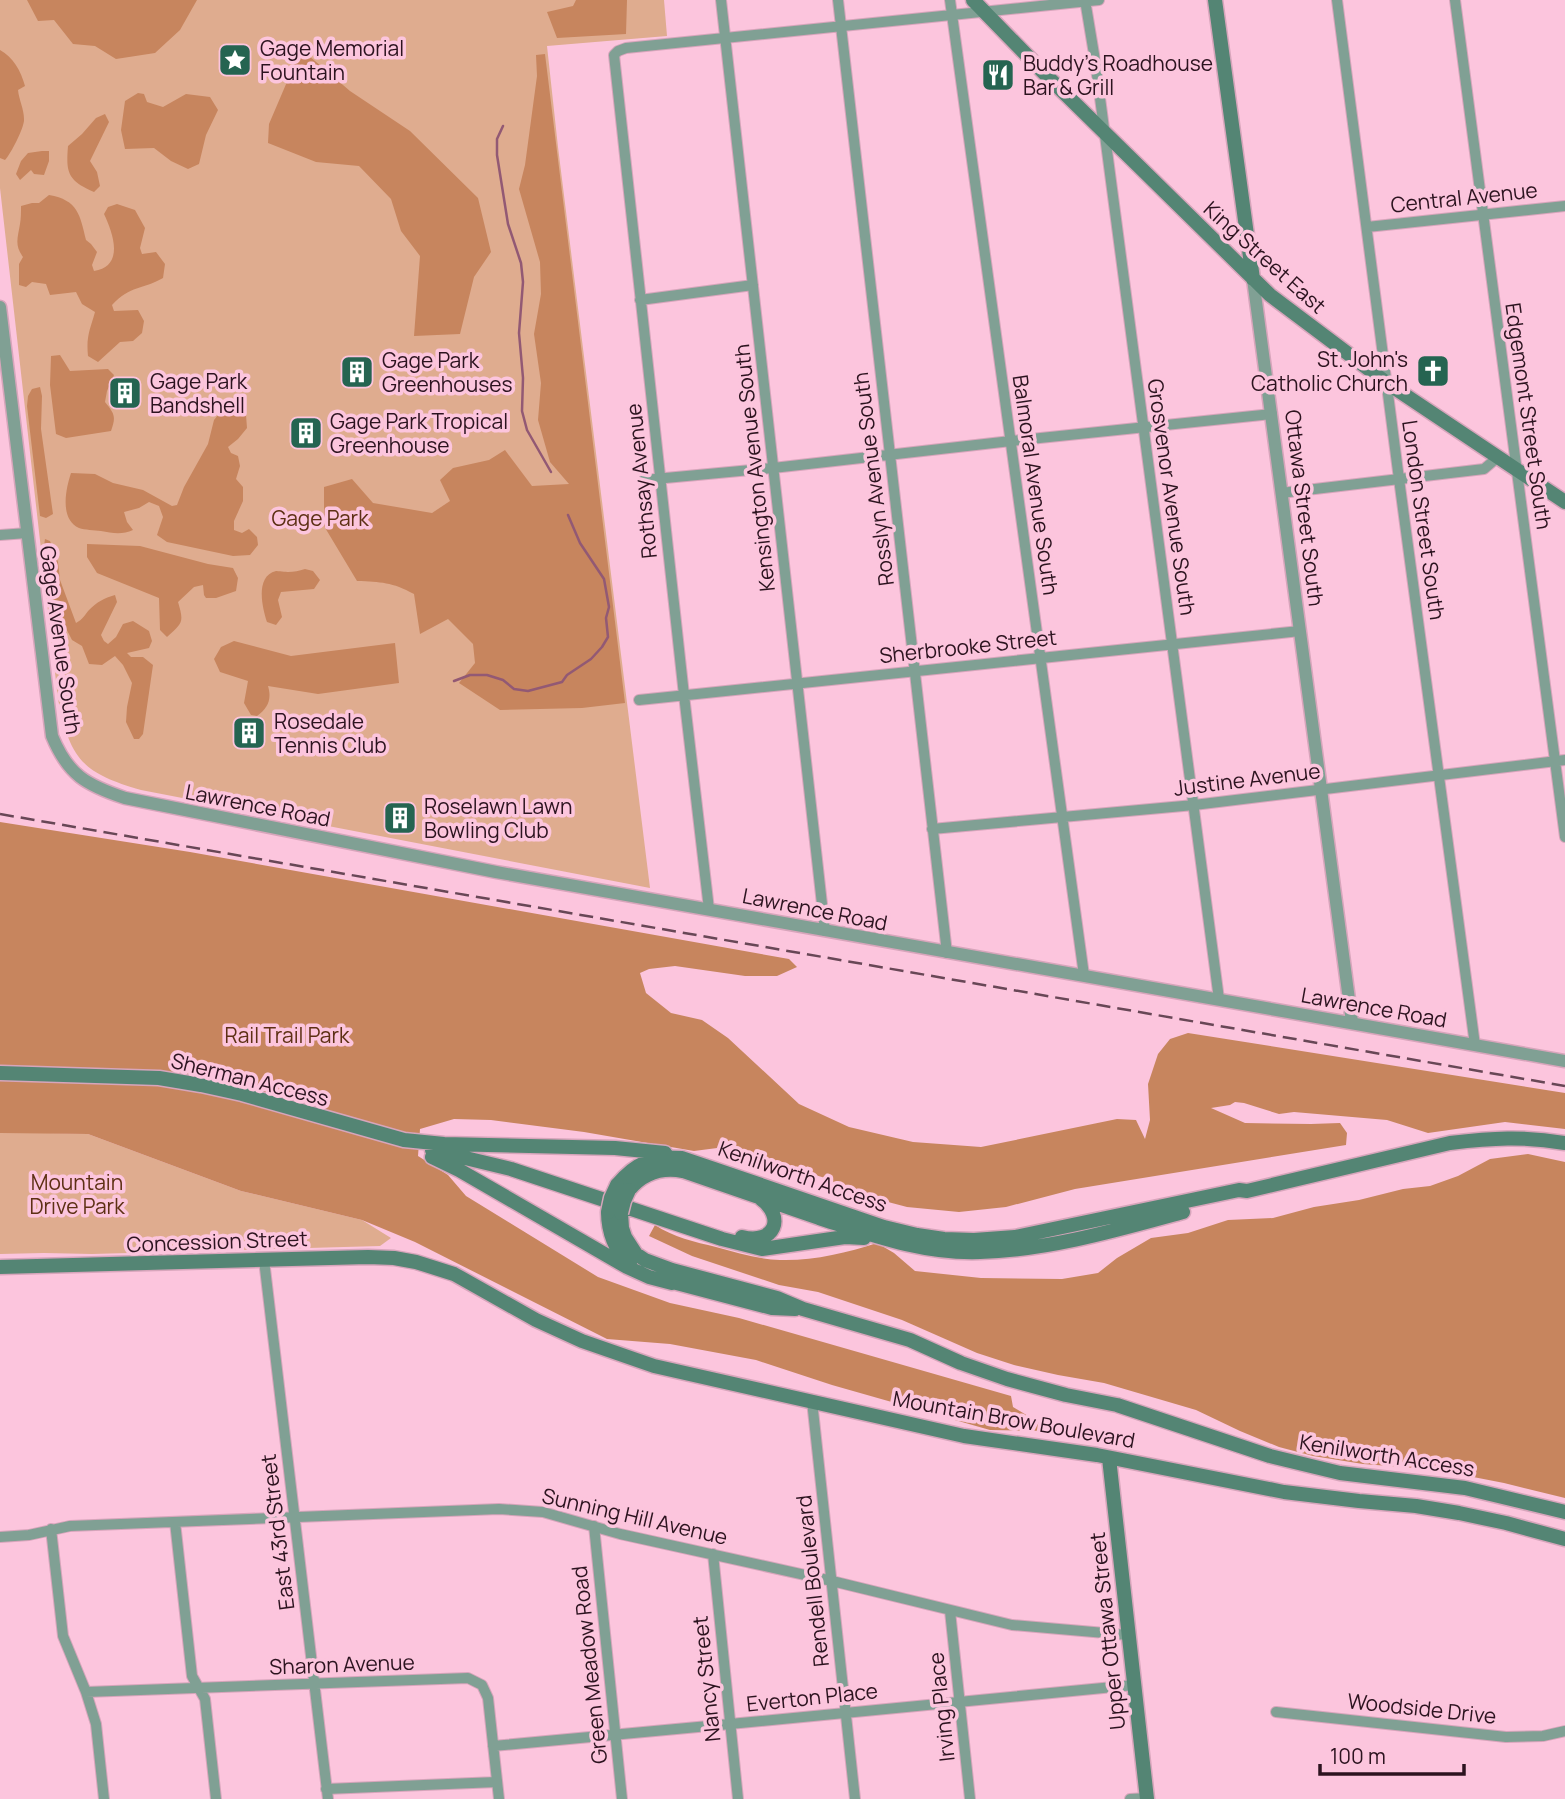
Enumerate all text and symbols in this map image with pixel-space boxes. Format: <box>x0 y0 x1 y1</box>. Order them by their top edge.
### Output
place label: Gage Memorial Fountain <box>260 34 404 86</box>
place icon: Gage Memorial Fountain <box>216 41 254 79</box>
place label: Buddy's Roadhouse Bar & Grill <box>1023 49 1213 101</box>
restaurant icon: Buddy's Roadhouse Bar & Grill <box>979 56 1017 94</box>
street label: Central Avenue <box>1389 175 1539 219</box>
street label: King Street East <box>1198 195 1332 319</box>
street label: Edgemont Street South <box>1499 301 1559 531</box>
street label: Kensington Avenue South <box>727 343 781 593</box>
place label: St. John's Catholic Church <box>1251 345 1408 397</box>
place label: Gage Park Greenhouses <box>382 346 513 398</box>
church icon: St. John's Catholic Church <box>1414 352 1452 390</box>
building icon: Gage Park Greenhouses <box>338 353 376 391</box>
place label: Gage Park Bandshell <box>150 367 248 419</box>
street label: Rosslyn Avenue South <box>846 371 900 587</box>
street label: Balmoral Avenue South <box>1007 373 1065 597</box>
building icon: Gage Park Bandshell <box>106 374 144 412</box>
street label: Grosvenor Avenue South <box>1142 377 1202 617</box>
street label: Rothsay Avenue <box>619 402 663 560</box>
place label: Gage Park Tropical Greenhouse <box>330 407 508 459</box>
street label: Ottawa Street South <box>1279 408 1331 608</box>
building icon: Gage Park Tropical Greenhouse <box>287 414 325 452</box>
street label: London Street South <box>1396 418 1452 622</box>
park label: Gage Park <box>271 504 369 532</box>
street label: Gage Avenue South <box>34 544 88 736</box>
street label: Sherbrooke Street <box>878 623 1058 669</box>
place label: Rosedale Tennis Club <box>274 707 387 759</box>
building icon: Rosedale Tennis Club <box>230 714 268 752</box>
street label: Justine Avenue <box>1172 756 1322 802</box>
street label: Lawrence Road <box>183 777 333 833</box>
place label: Roselawn Lawn Bowling Club <box>424 792 572 844</box>
building icon: Roselawn Lawn Bowling Club <box>381 799 419 837</box>
street label: Lawrence Road <box>740 881 890 937</box>
street label: Lawrence Road <box>1299 980 1449 1034</box>
park label: Rail Trail Park <box>224 1021 350 1049</box>
street label: Sherman Access <box>168 1046 332 1112</box>
street label: Kenilworth Access <box>715 1134 891 1218</box>
park label: Mountain Drive Park <box>29 1168 125 1220</box>
street label: Concession Street <box>126 1224 308 1258</box>
street label: Mountain Brow Boulevard <box>891 1384 1137 1454</box>
street label: Kenilworth Access <box>1297 1427 1477 1483</box>
street label: East 43rd Street <box>254 1452 300 1612</box>
street label: Sunning Hill Avenue <box>539 1481 731 1551</box>
street label: Rendell Boulevard <box>789 1494 835 1668</box>
street label: Upper Ottawa Street <box>1083 1531 1131 1731</box>
street label: Green Meadow Road <box>565 1565 613 1765</box>
street label: Nancy Street <box>685 1615 727 1743</box>
street label: Sharon Avenue <box>269 1647 415 1681</box>
street label: Irving Place <box>921 1651 961 1763</box>
street label: Everton Place <box>745 1676 879 1718</box>
street label: Woodside Drive <box>1346 1686 1498 1730</box>
scale bar <box>1320 1732 1464 1776</box>
text: 100 m <box>1330 1742 1386 1770</box>

